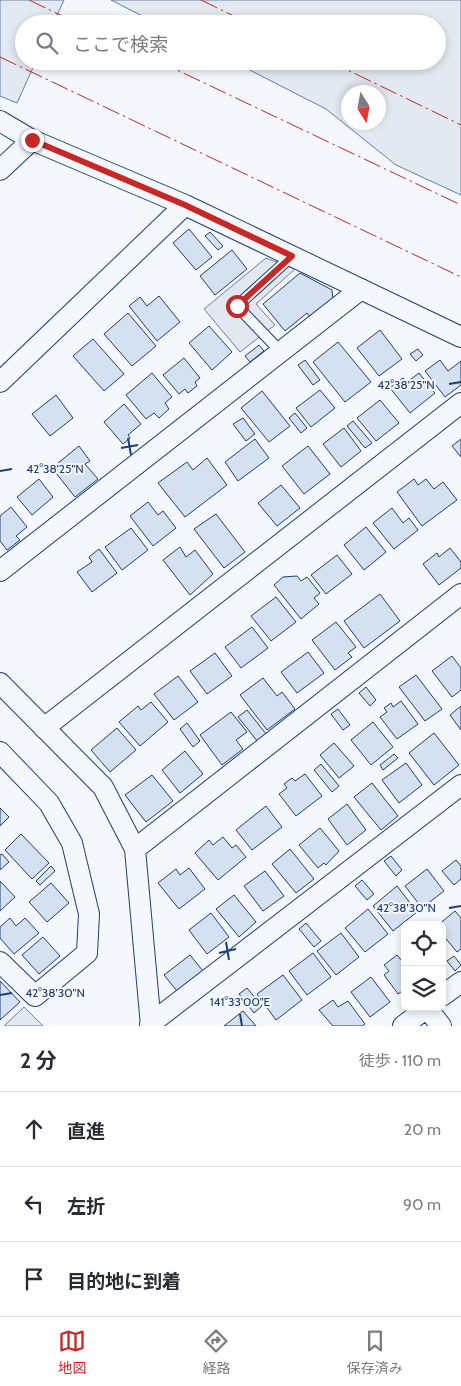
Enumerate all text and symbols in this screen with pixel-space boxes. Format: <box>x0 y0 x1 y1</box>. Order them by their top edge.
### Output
search box <box>15 15 446 70</box>
icon: search <box>33 29 61 57</box>
text: ここで検索 <box>73 33 168 56</box>
north arrow <box>341 85 386 130</box>
route end <box>21 129 44 152</box>
route start <box>226 295 249 318</box>
text: 42°38'25"N <box>377 377 435 392</box>
text: 42°38'25"N <box>26 461 84 476</box>
text: 42°38'30"N <box>376 900 436 915</box>
map controls <box>401 921 446 1011</box>
button: locate <box>401 921 446 966</box>
button: layers <box>401 966 446 1011</box>
text: 42°38'30"N <box>25 985 85 1000</box>
text: 141°33'00"E <box>210 994 271 1009</box>
text: 2 分 <box>20 1048 57 1073</box>
text: 徒歩 · 110 m <box>359 1051 441 1070</box>
icon: ahead <box>20 1115 48 1143</box>
text: 直進 <box>67 1120 105 1143</box>
text: 20 m <box>404 1120 441 1139</box>
icon: left <box>20 1190 48 1218</box>
text: 左折 <box>67 1195 105 1218</box>
text: 90 m <box>403 1195 441 1214</box>
icon: arrive <box>20 1265 48 1293</box>
text: 目的地に到着 <box>67 1270 181 1293</box>
tab: 地図 <box>58 1327 86 1377</box>
tab: 経路 <box>202 1327 230 1377</box>
tab: 保存済み <box>347 1327 403 1377</box>

